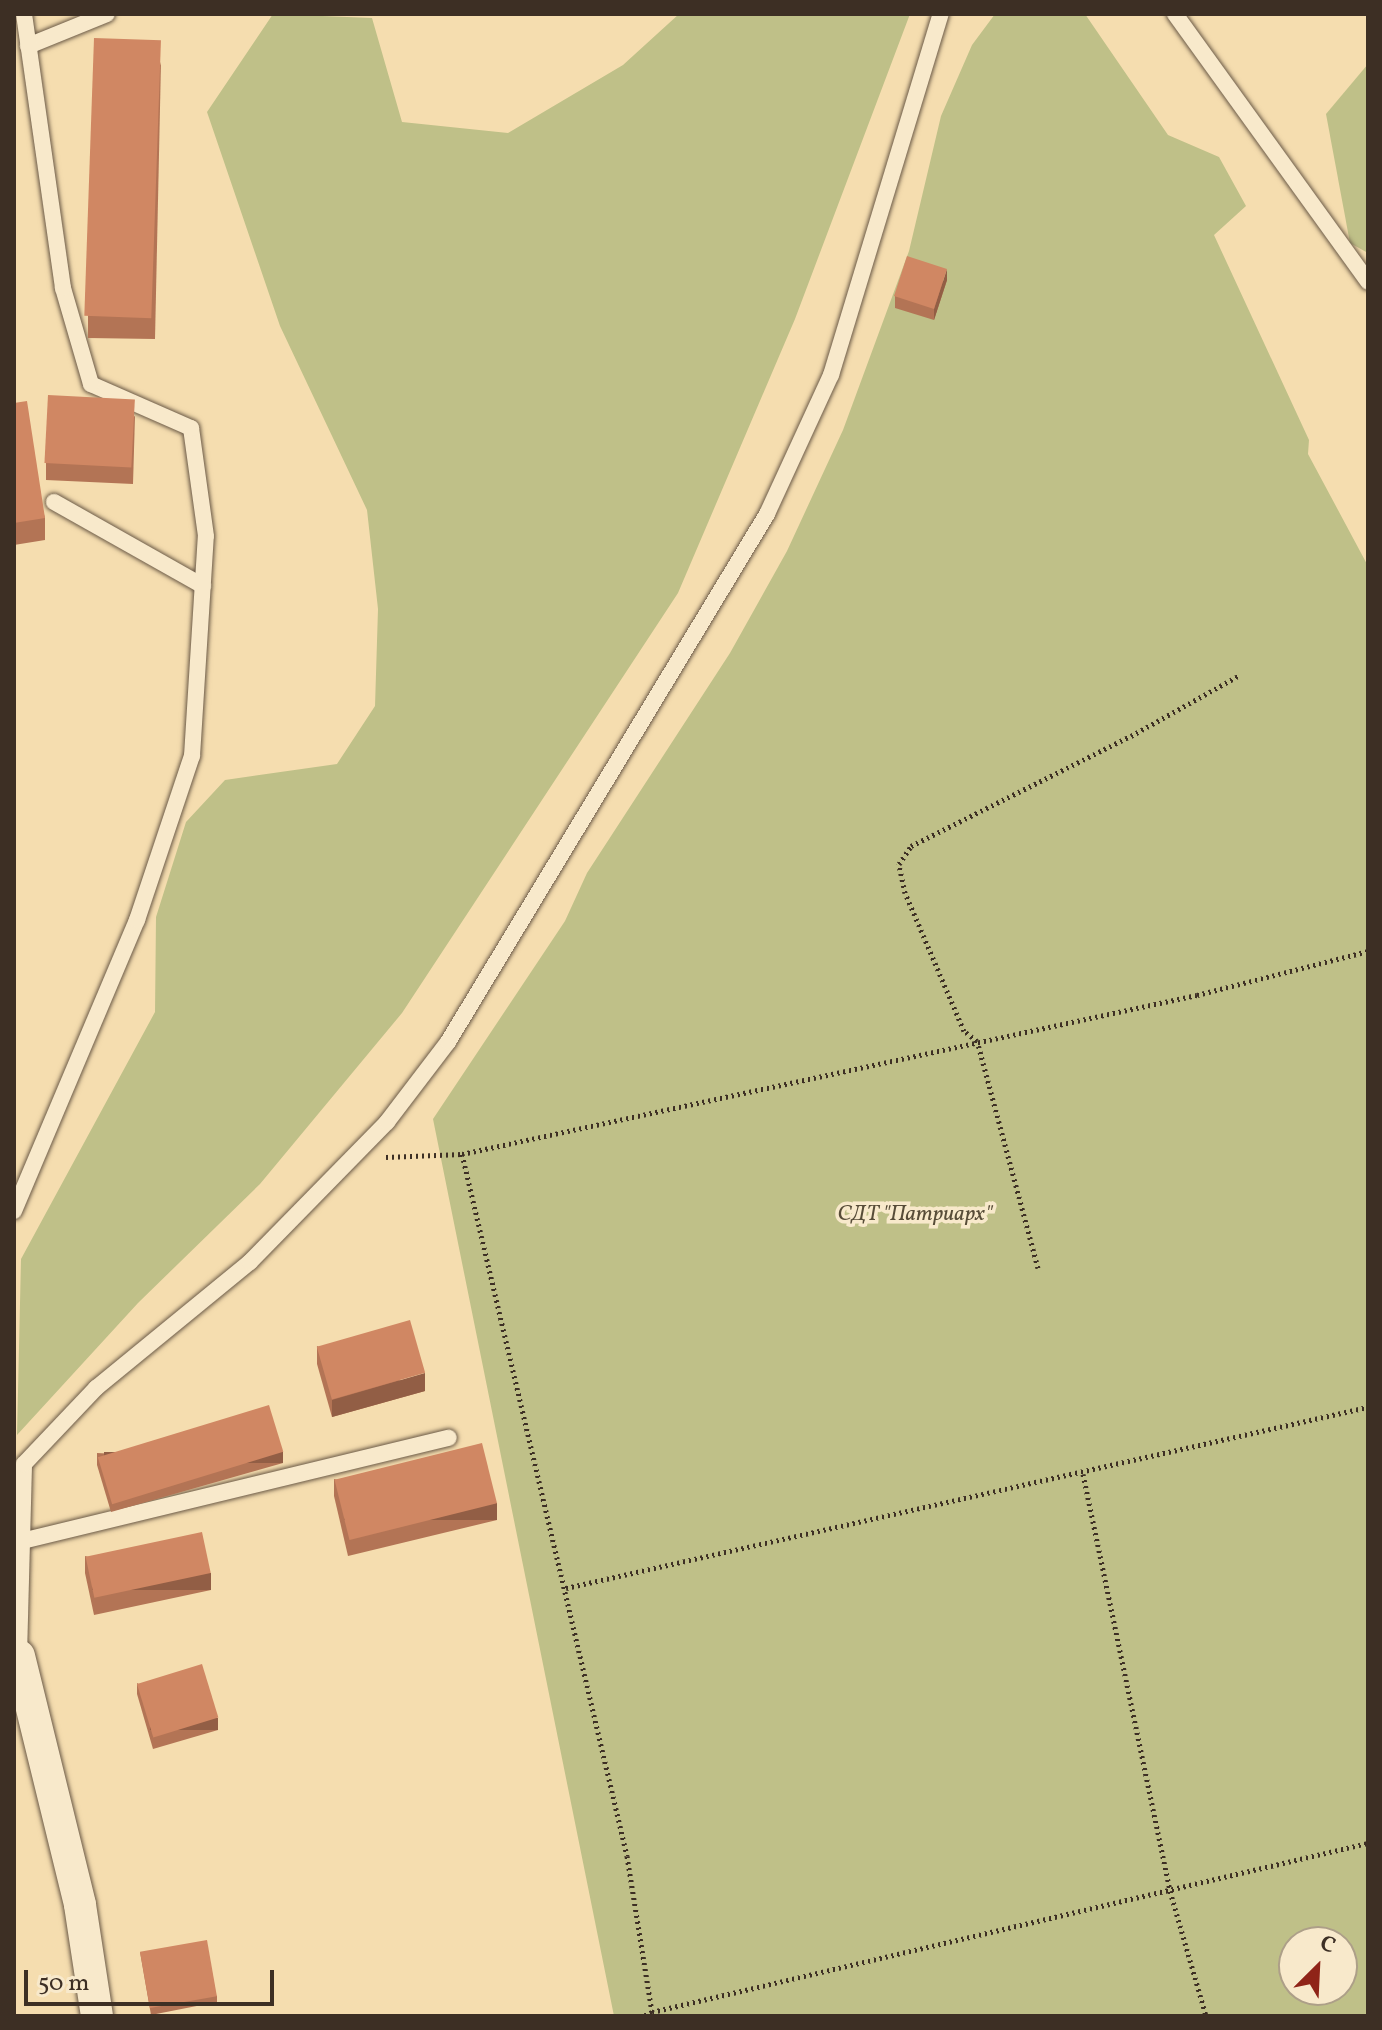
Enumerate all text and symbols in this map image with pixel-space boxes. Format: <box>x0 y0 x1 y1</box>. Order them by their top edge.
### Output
park label: СДТ "Патриарх" <box>838 1202 992 1228</box>
north arrow <box>1278 1926 1358 2006</box>
text: С <box>1314 1928 1340 1962</box>
scale bar <box>28 1954 278 2004</box>
text: 50 m <box>38 1967 90 2001</box>

